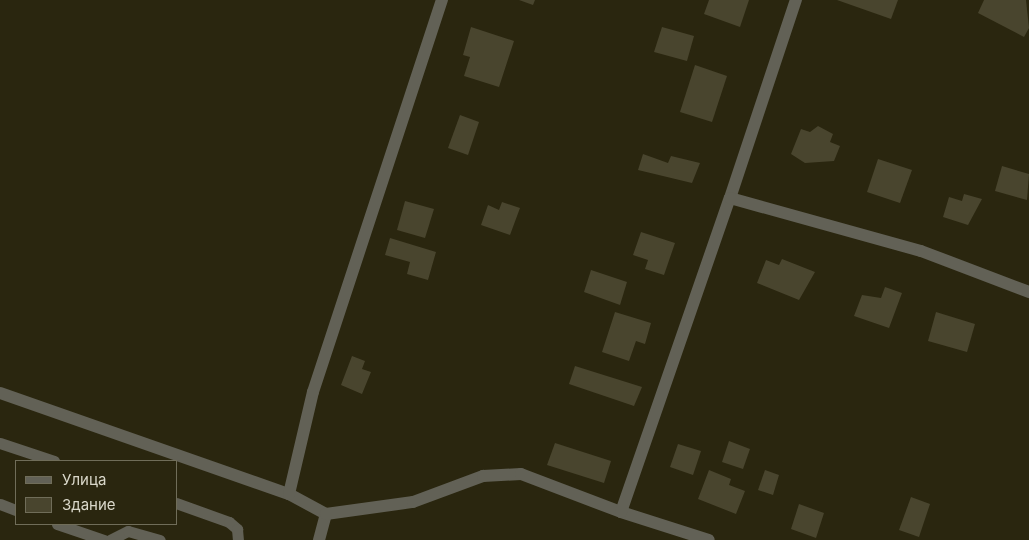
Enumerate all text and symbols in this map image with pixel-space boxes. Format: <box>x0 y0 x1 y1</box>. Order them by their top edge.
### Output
legend <box>15 460 178 525</box>
text: Улица <box>62 470 106 489</box>
text: Здание <box>62 495 116 514</box>

